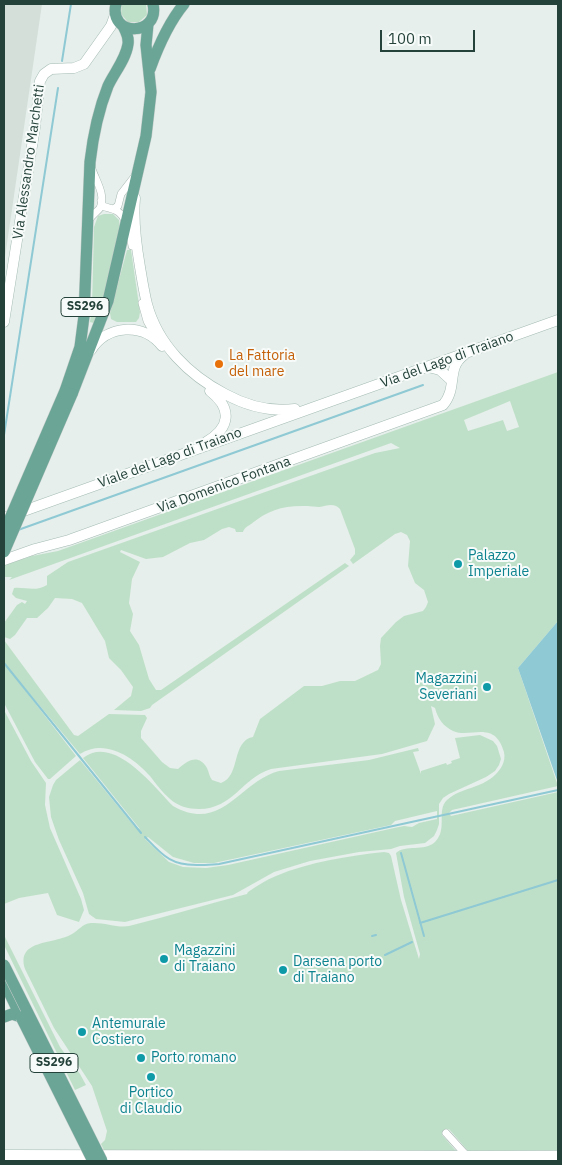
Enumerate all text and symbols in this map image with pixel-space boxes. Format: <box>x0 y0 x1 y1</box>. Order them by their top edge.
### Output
scale bar <box>382 20 477 52</box>
text: 100 m <box>388 29 432 48</box>
street label: Via Alessandro Marchetti <box>10 83 48 241</box>
road number: SS296 <box>61 298 109 316</box>
street label: Via del Lago di Traiano <box>378 328 516 392</box>
place label: La Fattoria del mare <box>229 348 295 381</box>
marker: La Fattoria del mare <box>213 358 225 370</box>
street label: Viale del Lago di Traiano <box>96 424 244 492</box>
street label: Via Domenico Fontana <box>155 453 293 517</box>
place label: Palazzo Imperiale <box>468 548 529 580</box>
marker: Palazzo Imperiale <box>452 558 464 570</box>
place label: Magazzini Severiani <box>415 671 477 704</box>
marker: Magazzini Severiani <box>481 681 493 693</box>
place label: Magazzini di Traiano <box>174 943 236 976</box>
marker: Magazzini di Traiano <box>158 953 170 965</box>
place label: Darsena porto di Traiano <box>293 954 382 986</box>
marker: Darsena porto di Traiano <box>277 964 289 976</box>
place label: Antemurale Costiero <box>92 1016 166 1048</box>
marker: Antemurale Costiero <box>76 1026 88 1038</box>
place label: Porto romano <box>151 1050 237 1066</box>
marker: Porto romano <box>135 1052 147 1064</box>
road number: SS296 <box>30 1054 78 1072</box>
marker: Portico di Claudio <box>145 1071 157 1083</box>
place label: Portico di Claudio <box>120 1085 182 1118</box>

